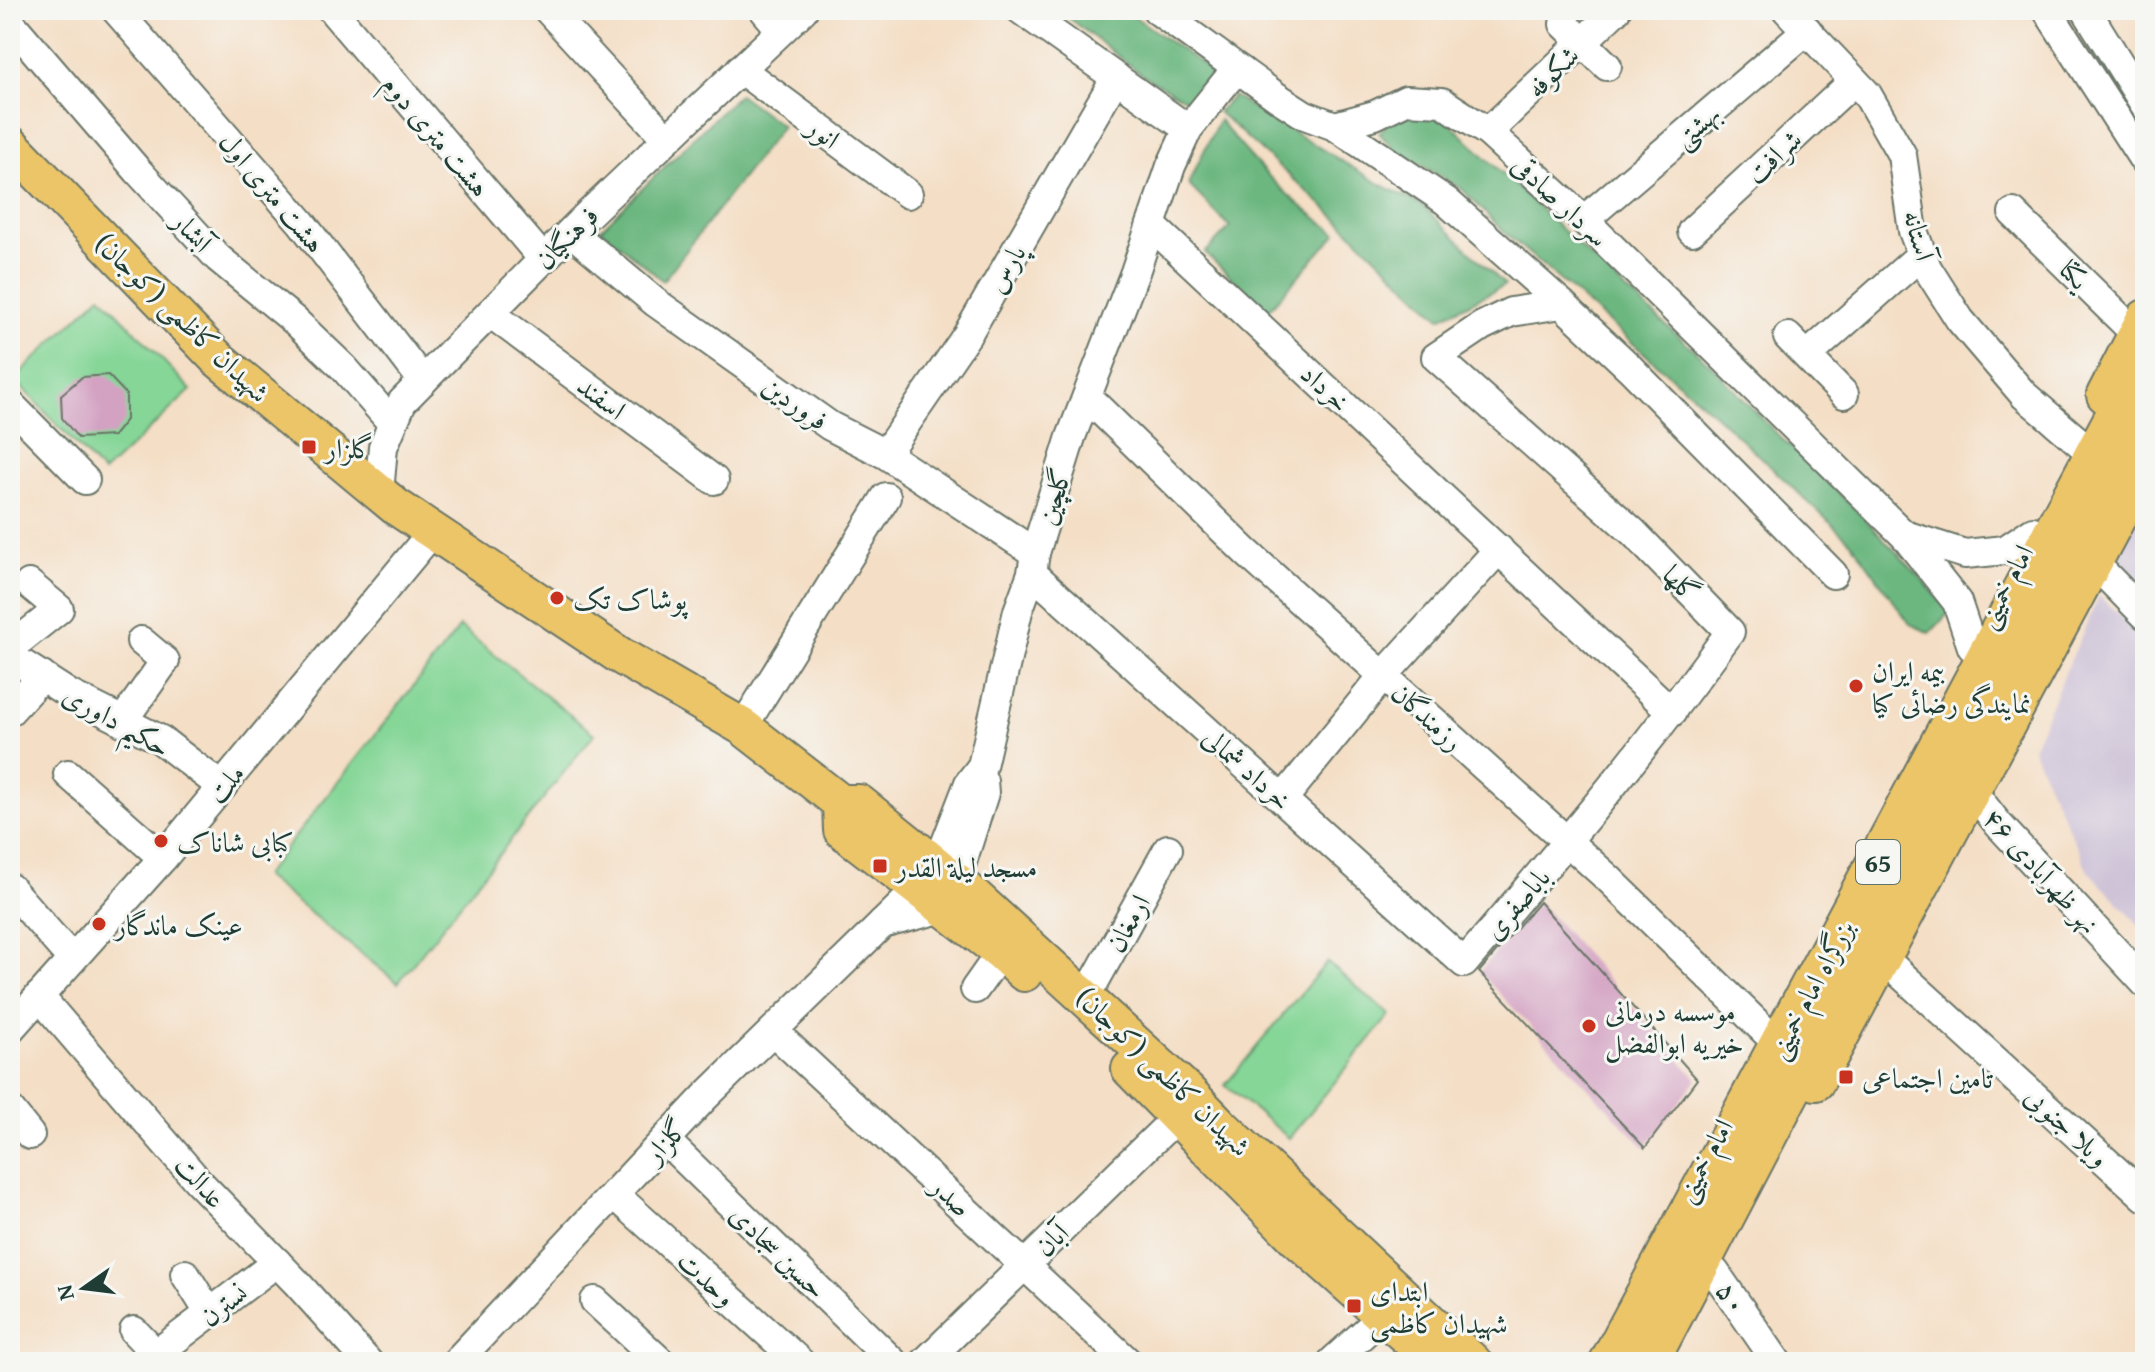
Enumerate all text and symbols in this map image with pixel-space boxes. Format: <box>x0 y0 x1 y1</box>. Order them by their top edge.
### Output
street label: شکوفه <box>1516 35 1588 107</box>
street label: هشت متری دوم <box>369 64 501 209</box>
street label: بهشتی <box>1663 93 1729 158</box>
street label: انور <box>796 104 849 158</box>
street label: شرافت <box>1736 119 1810 193</box>
street label: هشت متری اول <box>210 122 336 262</box>
street label: سردار صادقی <box>1503 144 1619 256</box>
street label: فرهنگیان <box>525 196 607 278</box>
street label: آبشار <box>161 199 225 263</box>
street label: آستانه <box>1894 205 1947 268</box>
street label: شهیدان کاظمی (کوجان) <box>86 223 280 411</box>
street label: پارس <box>975 234 1037 301</box>
street label: یکتا <box>2051 250 2101 300</box>
street label: خرداد <box>1292 353 1360 421</box>
street label: فروردین <box>754 364 838 440</box>
street label: اسفند <box>569 365 635 429</box>
place label: گلزار <box>322 427 374 468</box>
marker: گلزار <box>300 438 318 456</box>
street label: گلچین <box>1025 462 1081 530</box>
street label: امام خمینی <box>1965 537 2048 638</box>
street label: گلها <box>1654 555 1710 611</box>
place label: پوشاک تک <box>573 578 689 620</box>
marker: پوشاک تک <box>548 589 566 607</box>
place label: بیمه ایران نمایندگی رضائی کيا <box>1872 650 2031 723</box>
street label: رزمندگان <box>1383 672 1473 760</box>
street label: حکیم داوری <box>52 674 178 773</box>
marker: بیمه ایران نمایندگی رضائی کيا <box>1847 677 1865 695</box>
street label: خرداد شمالی <box>1194 717 1302 819</box>
street label: ملت <box>196 754 254 812</box>
street label: نهر ظهرآبادی ۴۶ <box>1974 798 2110 942</box>
place label: کبابی شاناک <box>177 821 294 862</box>
marker: کبابی شاناک <box>152 832 170 850</box>
road number: 65 <box>1856 840 1900 884</box>
place label: مسجد لیلة القدر <box>893 846 1037 887</box>
marker: مسجد لیلة القدر <box>871 857 889 875</box>
street label: باباصفری <box>1473 858 1559 948</box>
street label: ارمغان <box>1094 886 1160 960</box>
place label: عینک ماندگار <box>112 904 243 945</box>
street label: بزرگراه امام خمینی <box>1756 912 1868 1068</box>
marker: عینک ماندگار <box>90 915 108 933</box>
street label: شهیدان کاظمی (کوجان) <box>1067 977 1261 1165</box>
place label: موسسه درمانی خیریه ابوالفضل <box>1605 990 1744 1063</box>
marker: موسسه درمانی خیریه ابوالفضل <box>1580 1017 1598 1035</box>
place label: تامین اجتماعی <box>1862 1057 1993 1098</box>
marker: تامین اجتماعی <box>1837 1068 1855 1086</box>
street label: ویلا جنوبی <box>2016 1076 2120 1176</box>
street label: گلزار <box>631 1108 697 1174</box>
street label: امام خمینی <box>1663 1111 1747 1212</box>
street label: عدالت <box>166 1145 236 1217</box>
street label: صدر <box>920 1164 982 1226</box>
street label: حسین سجادی <box>721 1194 837 1308</box>
street label: آبان <box>1025 1210 1079 1266</box>
street label: وحدت <box>668 1240 746 1316</box>
north arrow <box>44 1248 124 1328</box>
place label: ابتدای شهیدان کاظمی <box>1370 1270 1508 1343</box>
street label: نسترن <box>190 1272 256 1336</box>
street label: ۵۰ <box>1707 1272 1759 1322</box>
text: N <box>47 1282 82 1304</box>
marker: ابتدای شهیدان کاظمی <box>1345 1297 1363 1315</box>

